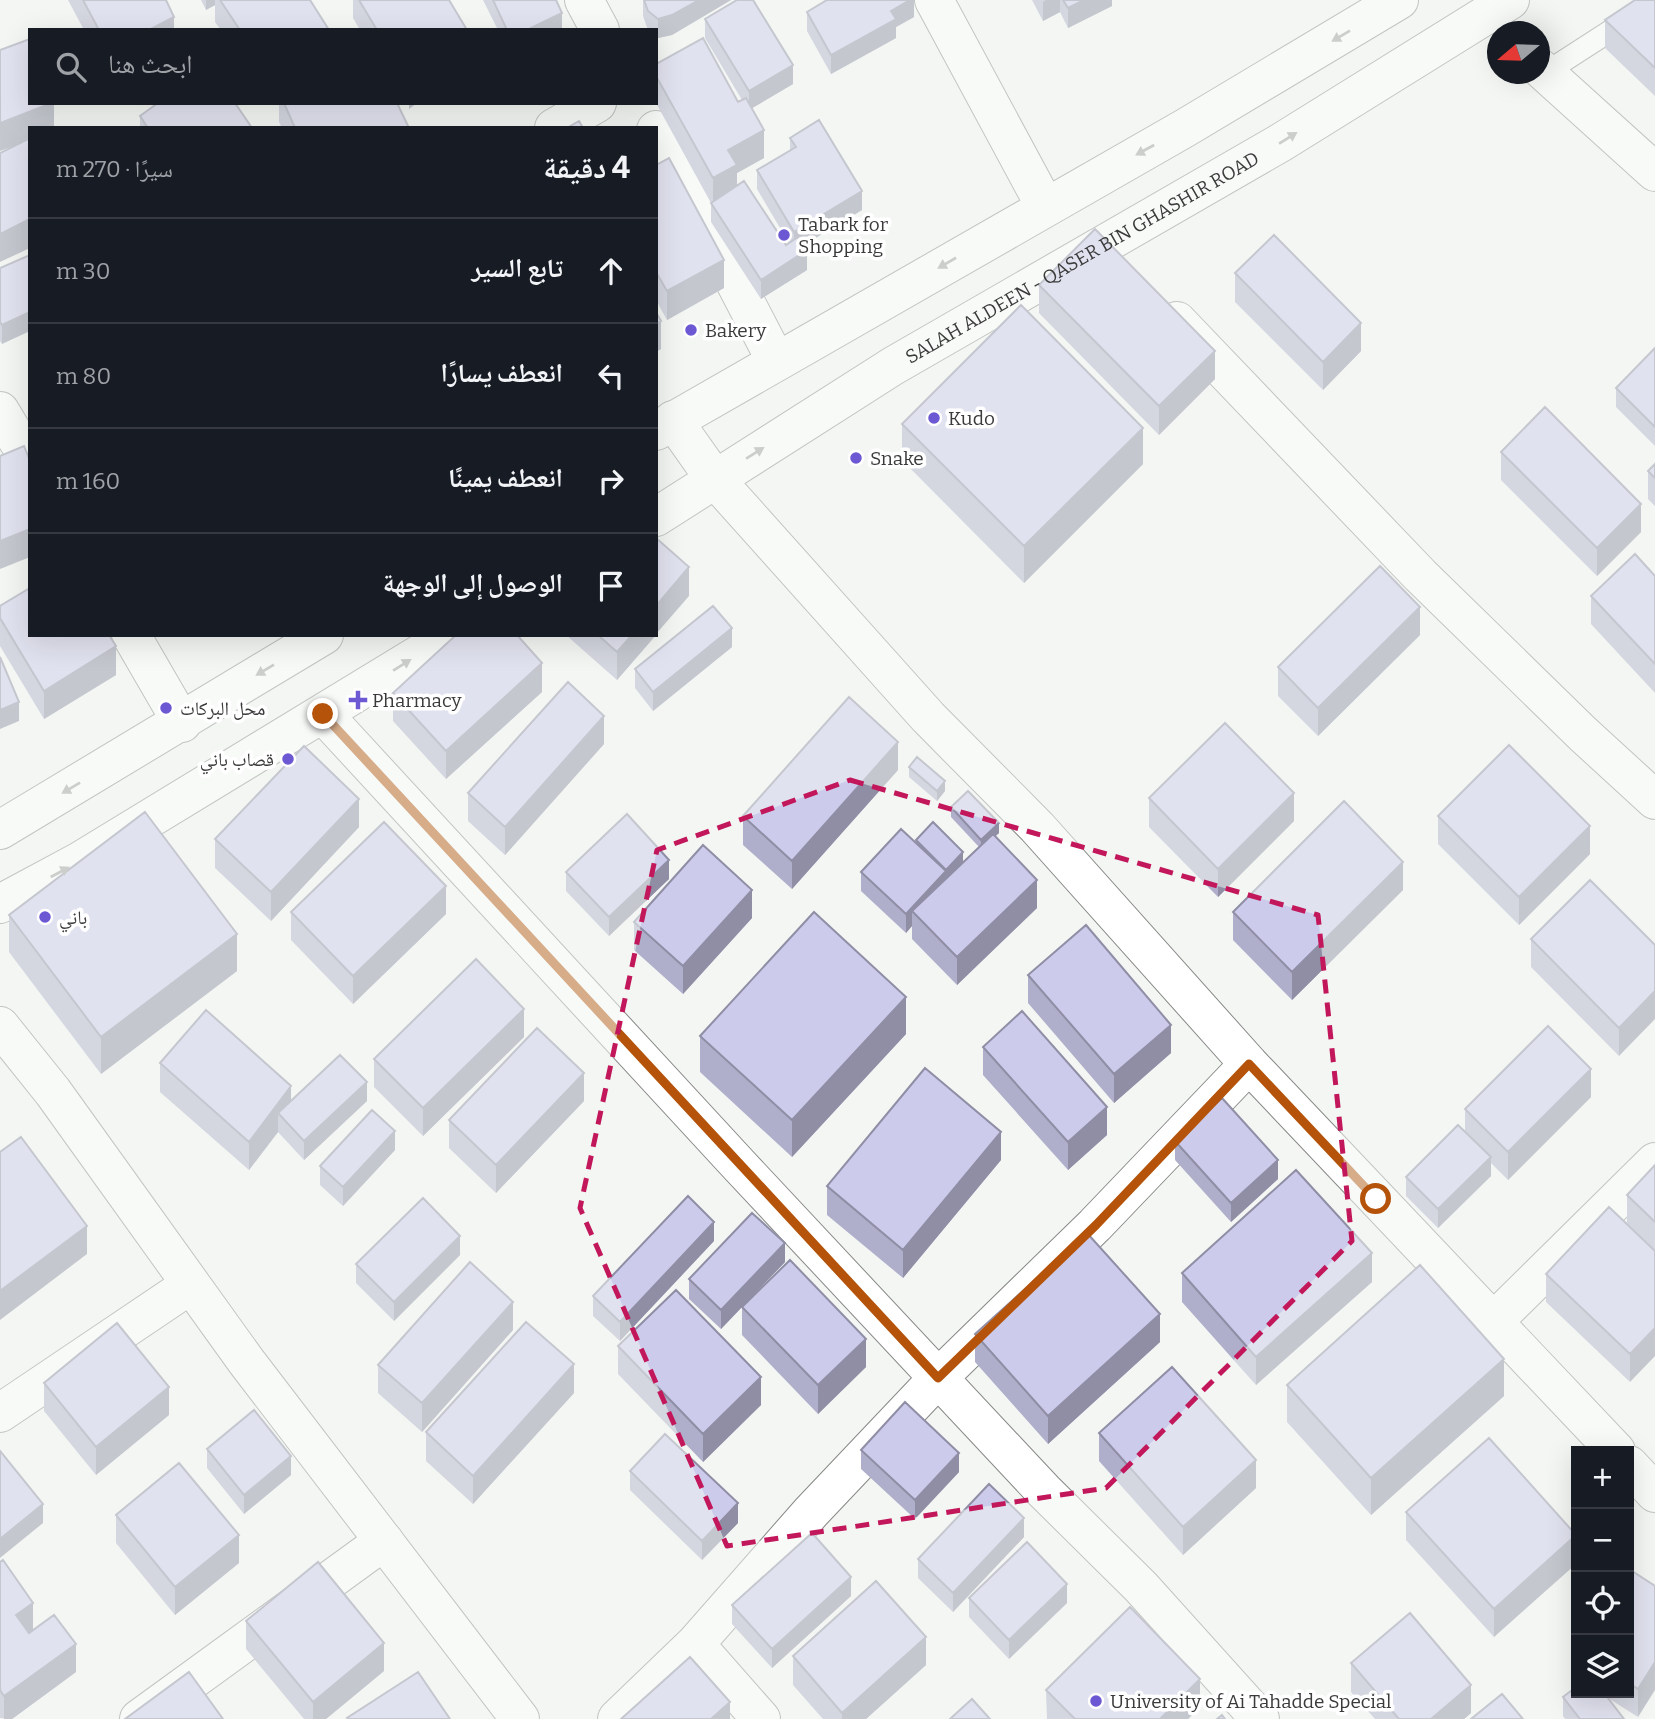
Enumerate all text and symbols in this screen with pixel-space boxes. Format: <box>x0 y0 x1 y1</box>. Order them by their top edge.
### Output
north arrow <box>1487 21 1550 84</box>
search box <box>28 28 658 105</box>
one-way arrow <box>1332 29 1351 42</box>
icon: search <box>52 48 90 86</box>
text: ابحث هنا <box>108 49 192 80</box>
one-way arrow <box>1278 132 1298 145</box>
one-way arrow <box>1135 144 1154 156</box>
street label: SALAH ALDEEN - QASER BIN GHASHIR ROAD <box>901 147 1263 369</box>
text: 4 دقيقة <box>543 150 630 186</box>
text: سيرًا · 270 m <box>56 155 173 183</box>
place label: Tabark for Shopping <box>798 213 889 258</box>
marker: Tabark for Shopping <box>776 227 792 243</box>
icon: ahead <box>592 252 630 290</box>
text: تابع السير <box>472 253 563 284</box>
text: 30 m <box>56 257 110 285</box>
one-way arrow <box>938 257 957 270</box>
place label: Bakery <box>705 319 767 342</box>
marker: Bakery <box>683 322 699 338</box>
icon: left <box>592 357 630 395</box>
text: انعطف يسارًا <box>440 358 563 389</box>
text: 80 m <box>56 362 111 390</box>
place label: Kudo <box>948 407 995 430</box>
marker: Kudo <box>926 410 942 426</box>
one-way arrow <box>745 446 764 459</box>
place label: Snake <box>870 447 924 470</box>
marker: Snake <box>848 450 864 466</box>
icon: right <box>592 462 630 500</box>
text: انعطف يمينًا <box>448 463 563 494</box>
text: 160 m <box>56 467 120 495</box>
icon: arrive <box>592 567 630 605</box>
text: الوصول إلى الوجهة <box>383 568 563 599</box>
one-way arrow <box>392 659 411 672</box>
one-way arrow <box>256 664 275 676</box>
place label: Pharmacy <box>372 689 462 712</box>
marker: Pharmacy <box>350 692 366 708</box>
place label: محل البركات <box>180 697 265 720</box>
route end <box>307 698 338 729</box>
marker: محل البركات <box>158 700 174 716</box>
place label: قصاب باني <box>200 748 274 775</box>
marker: قصاب باني <box>280 751 296 767</box>
one-way arrow <box>61 782 80 795</box>
one-way arrow <box>50 866 70 877</box>
place label: باني <box>59 906 87 933</box>
marker: باني <box>37 909 53 925</box>
route start <box>1360 1183 1391 1214</box>
map controls <box>1571 1446 1634 1698</box>
button: + <box>1571 1446 1634 1509</box>
button: − <box>1571 1509 1634 1572</box>
button: locate <box>1571 1572 1634 1635</box>
button: layers <box>1571 1635 1634 1698</box>
place label: University of Ai Tahadde Special <box>1110 1690 1392 1713</box>
marker: University of Ai Tahadde Special <box>1088 1693 1104 1709</box>

